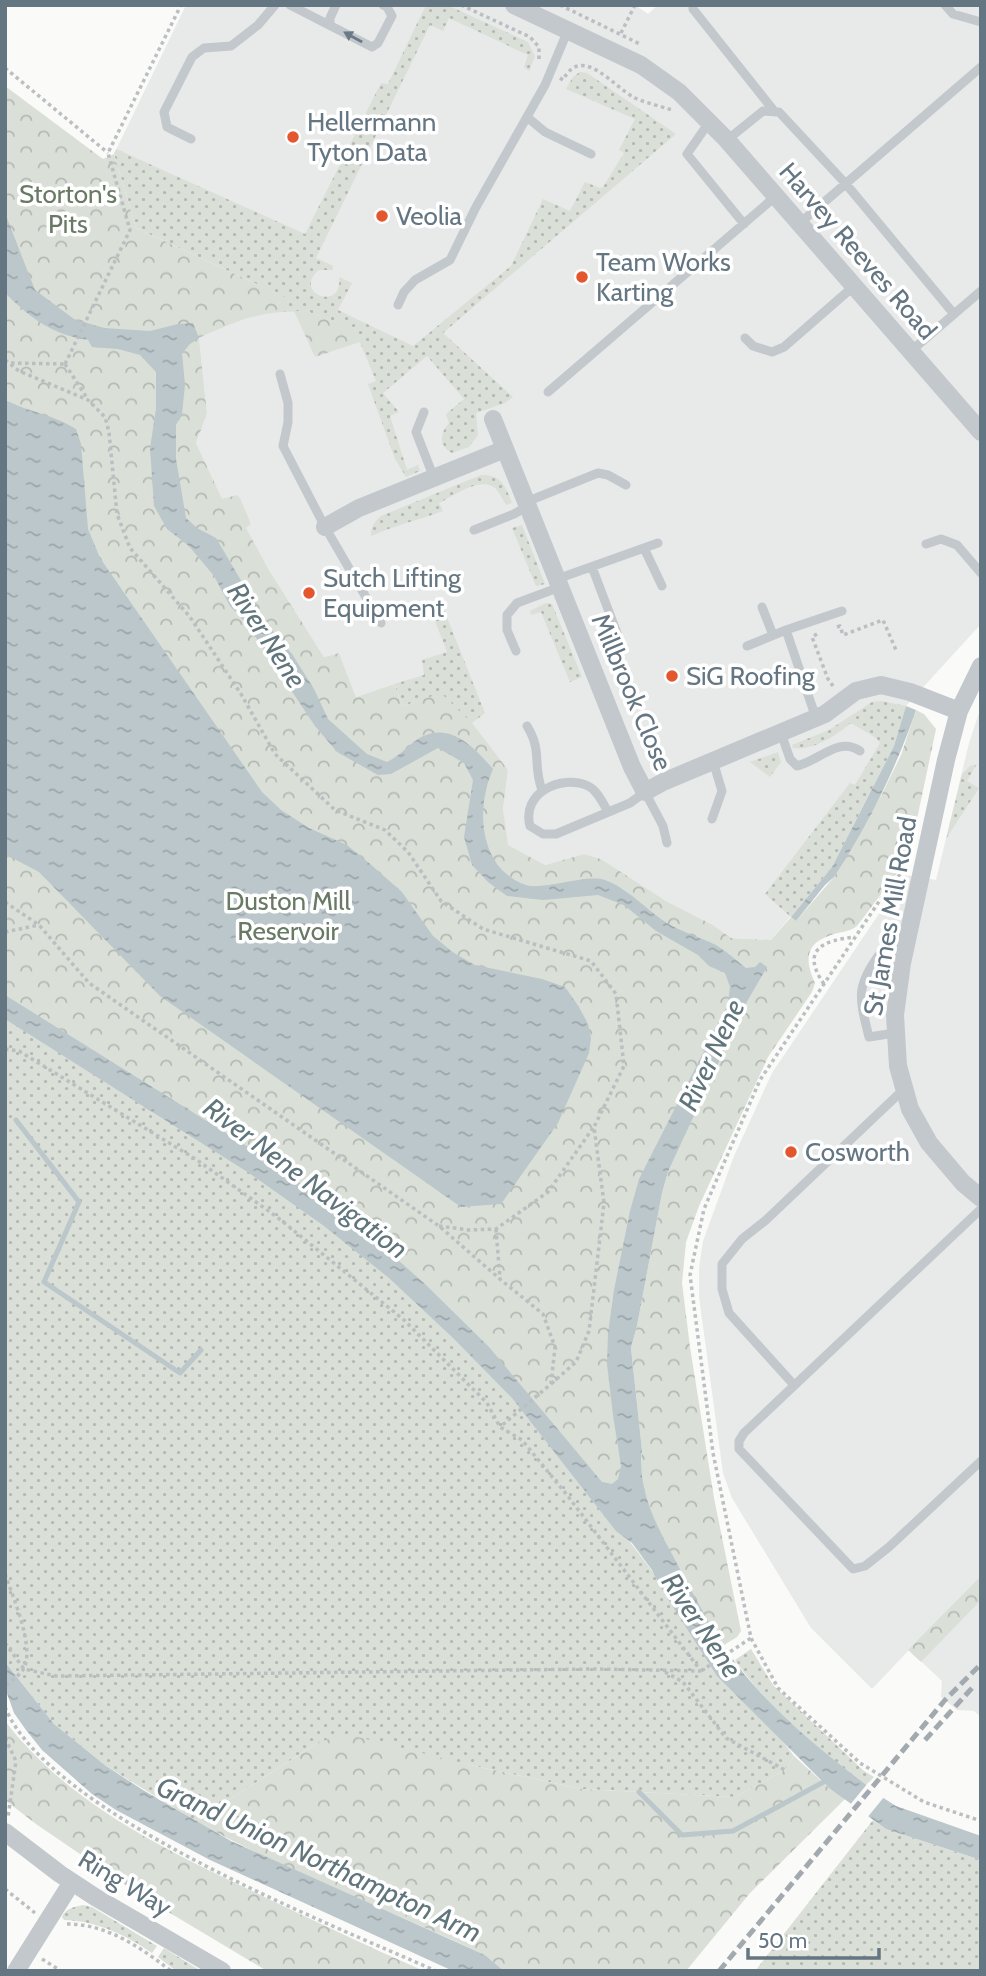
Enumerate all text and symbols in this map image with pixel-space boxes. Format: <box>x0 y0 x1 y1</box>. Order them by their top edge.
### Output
one-way arrow <box>343 31 362 43</box>
place label: Hellermann Tyton Data <box>307 106 436 168</box>
marker: Hellermann Tyton Data <box>285 129 301 145</box>
street label: Harvey Reeves Road <box>772 156 944 346</box>
park label: Storton's Pits <box>19 178 117 240</box>
place label: Veolia <box>396 200 463 232</box>
marker: Veolia <box>374 208 390 224</box>
place label: Team Works Karting <box>596 246 731 308</box>
marker: Team Works Karting <box>574 269 590 285</box>
place label: Sutch Lifting Equipment <box>323 562 462 624</box>
water label: River Nene <box>220 576 314 694</box>
marker: Sutch Lifting Equipment <box>301 585 317 601</box>
street label: Millbrook Close <box>585 609 679 775</box>
place label: SiG Roofing <box>686 660 816 692</box>
marker: SiG Roofing <box>664 668 680 684</box>
street label: St James Mill Road <box>857 814 923 1018</box>
park label: Duston Mill Reservoir <box>225 885 351 947</box>
water label: River Nene <box>670 994 752 1116</box>
water label: River Nene Navigation <box>197 1090 415 1266</box>
place label: Cosworth <box>805 1136 910 1168</box>
marker: Cosworth <box>783 1144 799 1160</box>
water label: River Nene <box>655 1566 749 1684</box>
water label: Grand Union Northampton Arm <box>151 1769 487 1949</box>
street label: Ring Way <box>73 1843 177 1923</box>
scale bar <box>748 1916 879 1960</box>
text: 50 m <box>758 1928 807 1953</box>

